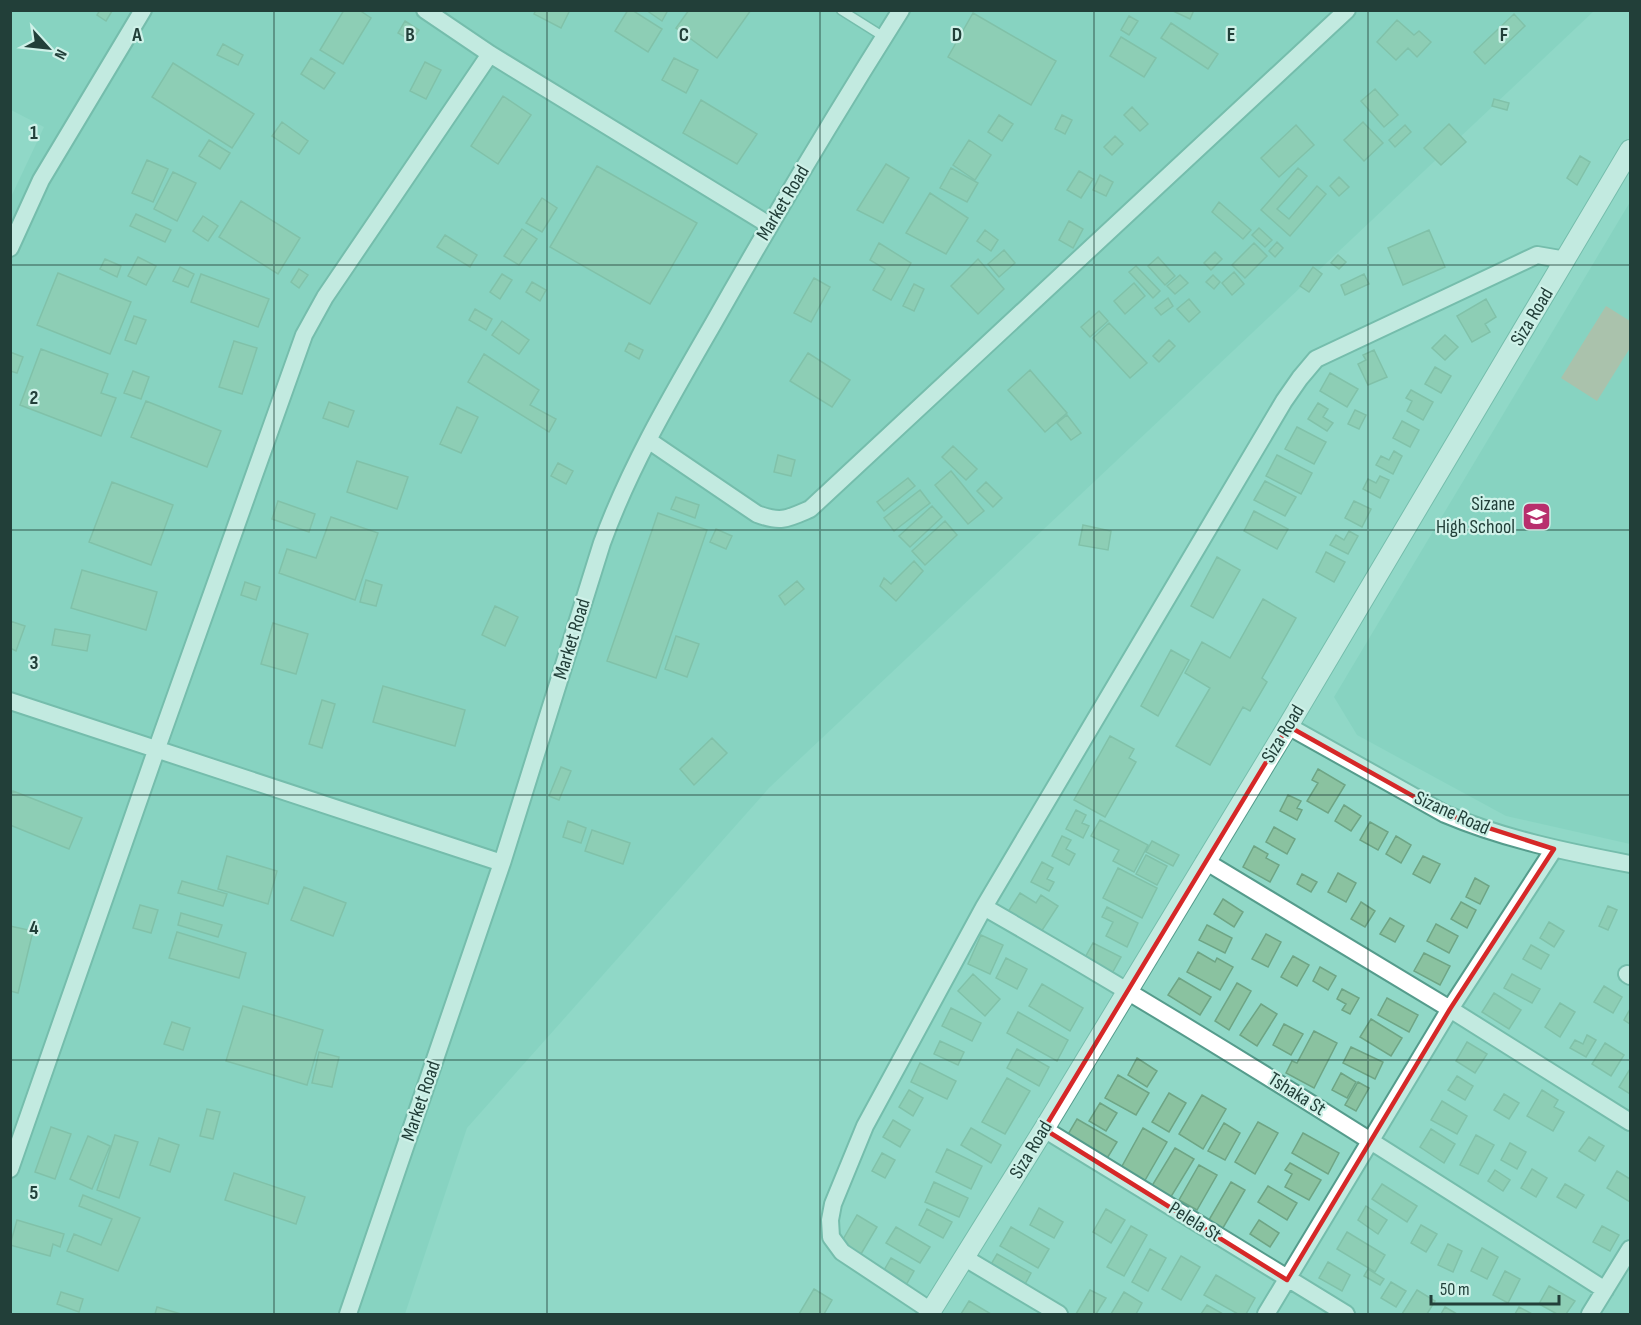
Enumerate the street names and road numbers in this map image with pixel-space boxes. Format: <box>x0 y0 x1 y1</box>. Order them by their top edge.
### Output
street label: Market Road <box>751 161 815 245</box>
street label: Siza Road <box>1505 284 1559 350</box>
street label: Market Road <box>548 596 596 682</box>
street label: Siza Road <box>1256 701 1310 767</box>
street label: Sizane Road <box>1410 786 1494 840</box>
street label: Market Road <box>396 1058 446 1144</box>
street label: Tshaka St <box>1264 1067 1330 1121</box>
street label: Siza Road <box>1004 1117 1058 1183</box>
street label: Pelela St <box>1164 1197 1226 1247</box>

